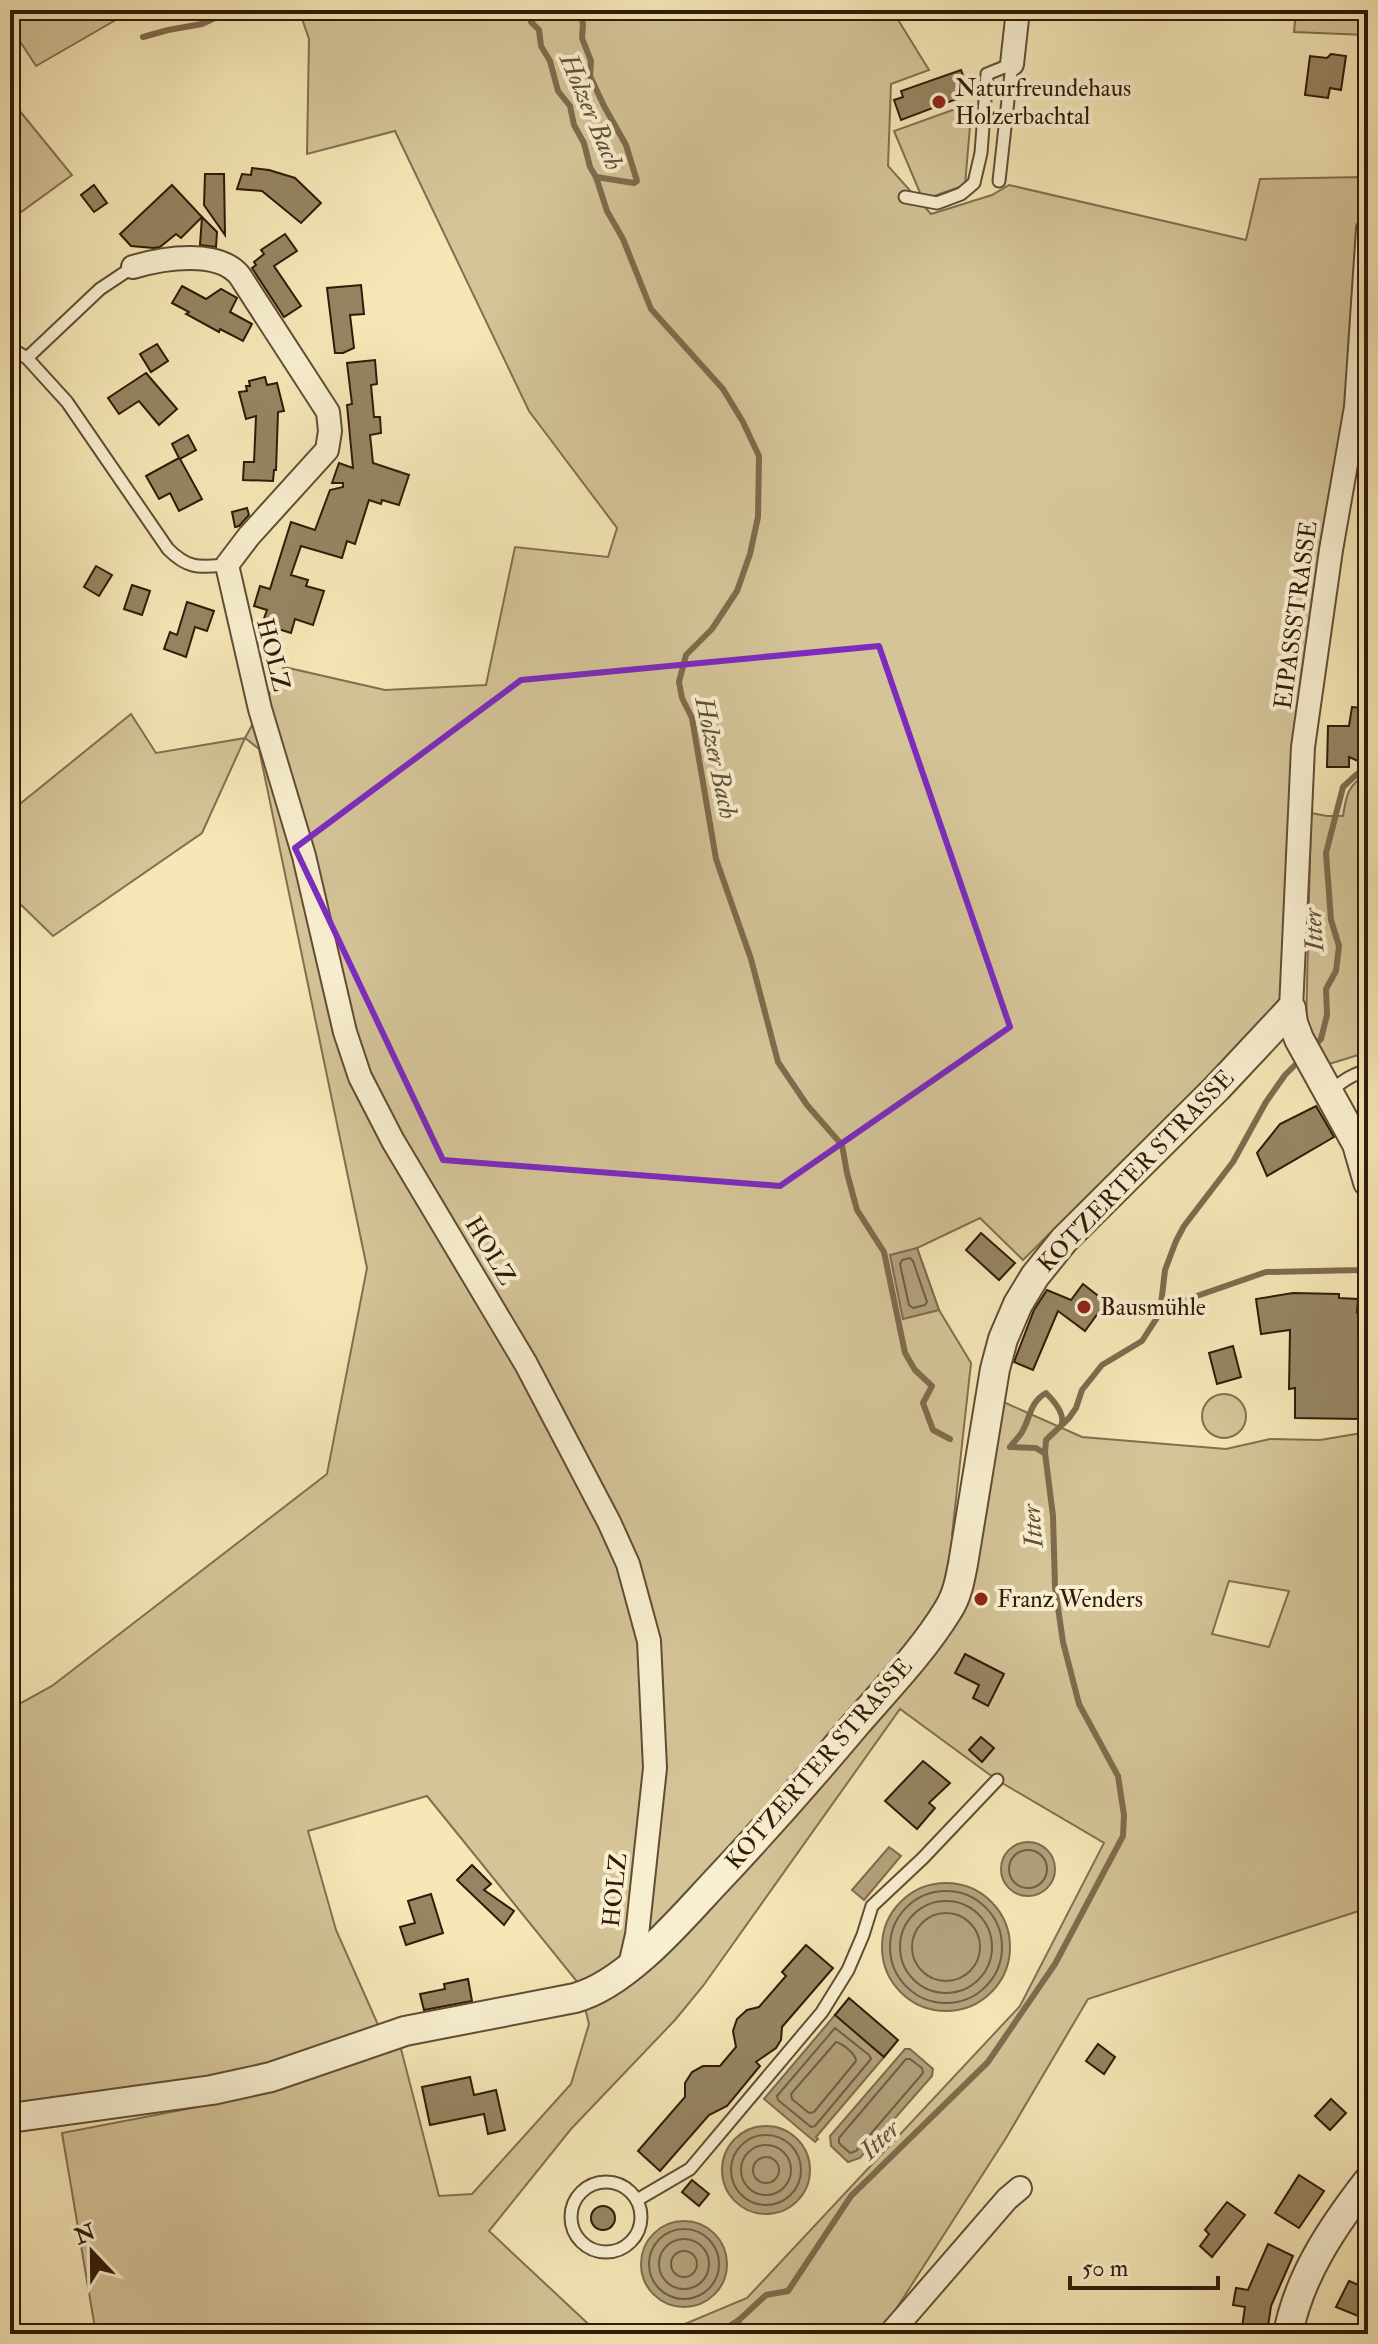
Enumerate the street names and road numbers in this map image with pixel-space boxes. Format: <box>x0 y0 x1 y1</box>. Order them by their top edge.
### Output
street label: EIPASSSTRASSE <box>1267 519 1325 711</box>
street label: HOLZ <box>249 615 297 695</box>
street label: KOTZERTER STRASSE <box>1031 1063 1241 1279</box>
street label: HOLZ <box>458 1211 522 1291</box>
street label: KOTZERTER STRASSE <box>719 1652 919 1876</box>
street label: HOLZ <box>596 1851 634 1929</box>

